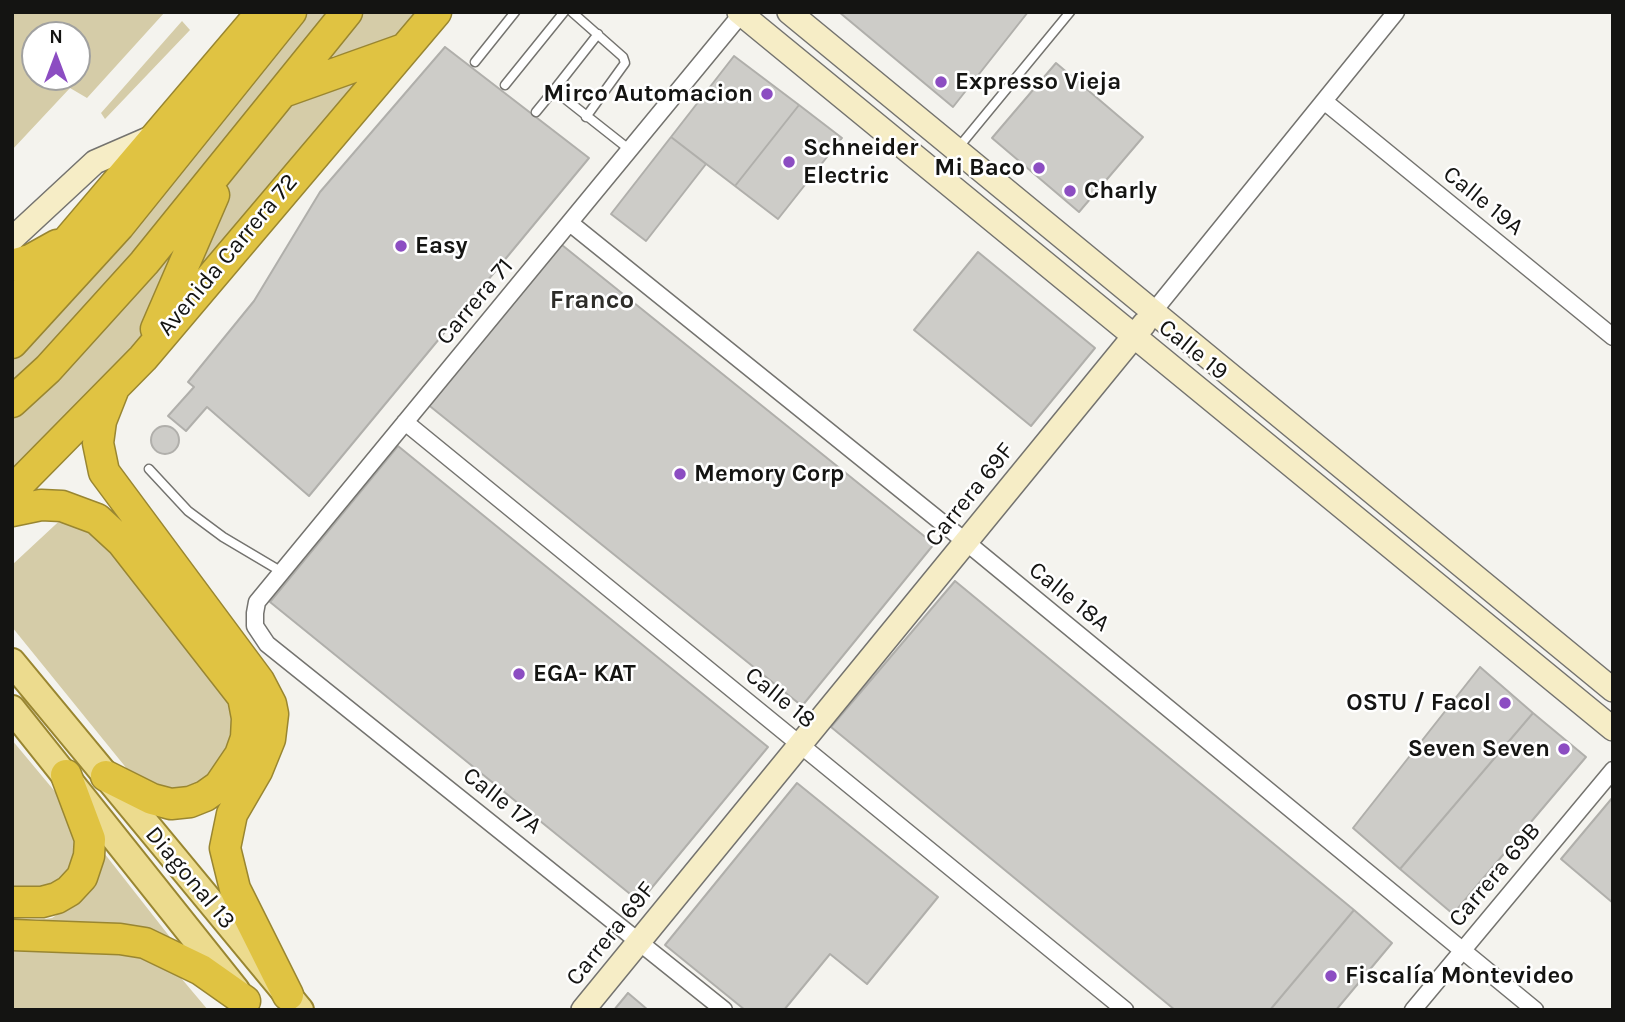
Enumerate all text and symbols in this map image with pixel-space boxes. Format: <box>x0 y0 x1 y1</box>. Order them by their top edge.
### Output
north arrow <box>21 21 91 91</box>
text: N <box>49 26 63 48</box>
place label: Expresso Vieja <box>955 68 1121 96</box>
marker: Expresso Vieja <box>933 74 949 90</box>
place label: Mirco Automacion <box>543 80 753 108</box>
marker: Mirco Automacion <box>759 86 775 102</box>
place label: Schneider Electric <box>803 134 918 190</box>
marker: Schneider Electric <box>781 154 797 170</box>
place label: Mi Baco <box>934 154 1025 182</box>
marker: Mi Baco <box>1031 160 1047 176</box>
street label: Calle 19A <box>1437 160 1529 242</box>
street label: Avenida Carrera 72 <box>152 168 304 342</box>
place label: Charly <box>1084 177 1157 205</box>
marker: Charly <box>1062 183 1078 199</box>
place label: Easy <box>415 232 467 260</box>
marker: Easy <box>393 238 409 254</box>
street label: Carrera 71 <box>430 253 520 351</box>
district label: Franco <box>550 285 634 317</box>
street label: Calle 19 <box>1152 313 1234 387</box>
street label: Carrera 69F <box>919 437 1021 553</box>
place label: Memory Corp <box>694 460 844 488</box>
marker: Memory Corp <box>672 466 688 482</box>
street label: Calle 18A <box>1023 556 1115 638</box>
place label: EGA- KAT <box>533 660 636 688</box>
street label: Calle 18 <box>739 661 821 735</box>
marker: EGA- KAT <box>511 666 527 682</box>
place label: OSTU / Facol <box>1346 689 1491 717</box>
marker: OSTU / Facol <box>1497 695 1513 711</box>
place label: Seven Seven <box>1408 735 1550 763</box>
marker: Seven Seven <box>1556 741 1572 757</box>
street label: Calle 17A <box>457 761 547 841</box>
street label: Carrera 69B <box>1443 817 1547 933</box>
street label: Diagonal 13 <box>139 821 241 935</box>
street label: Carrera 69F <box>560 876 662 992</box>
place label: Fiscalía Montevideo <box>1345 962 1574 990</box>
marker: Fiscalía Montevideo <box>1323 968 1339 984</box>

